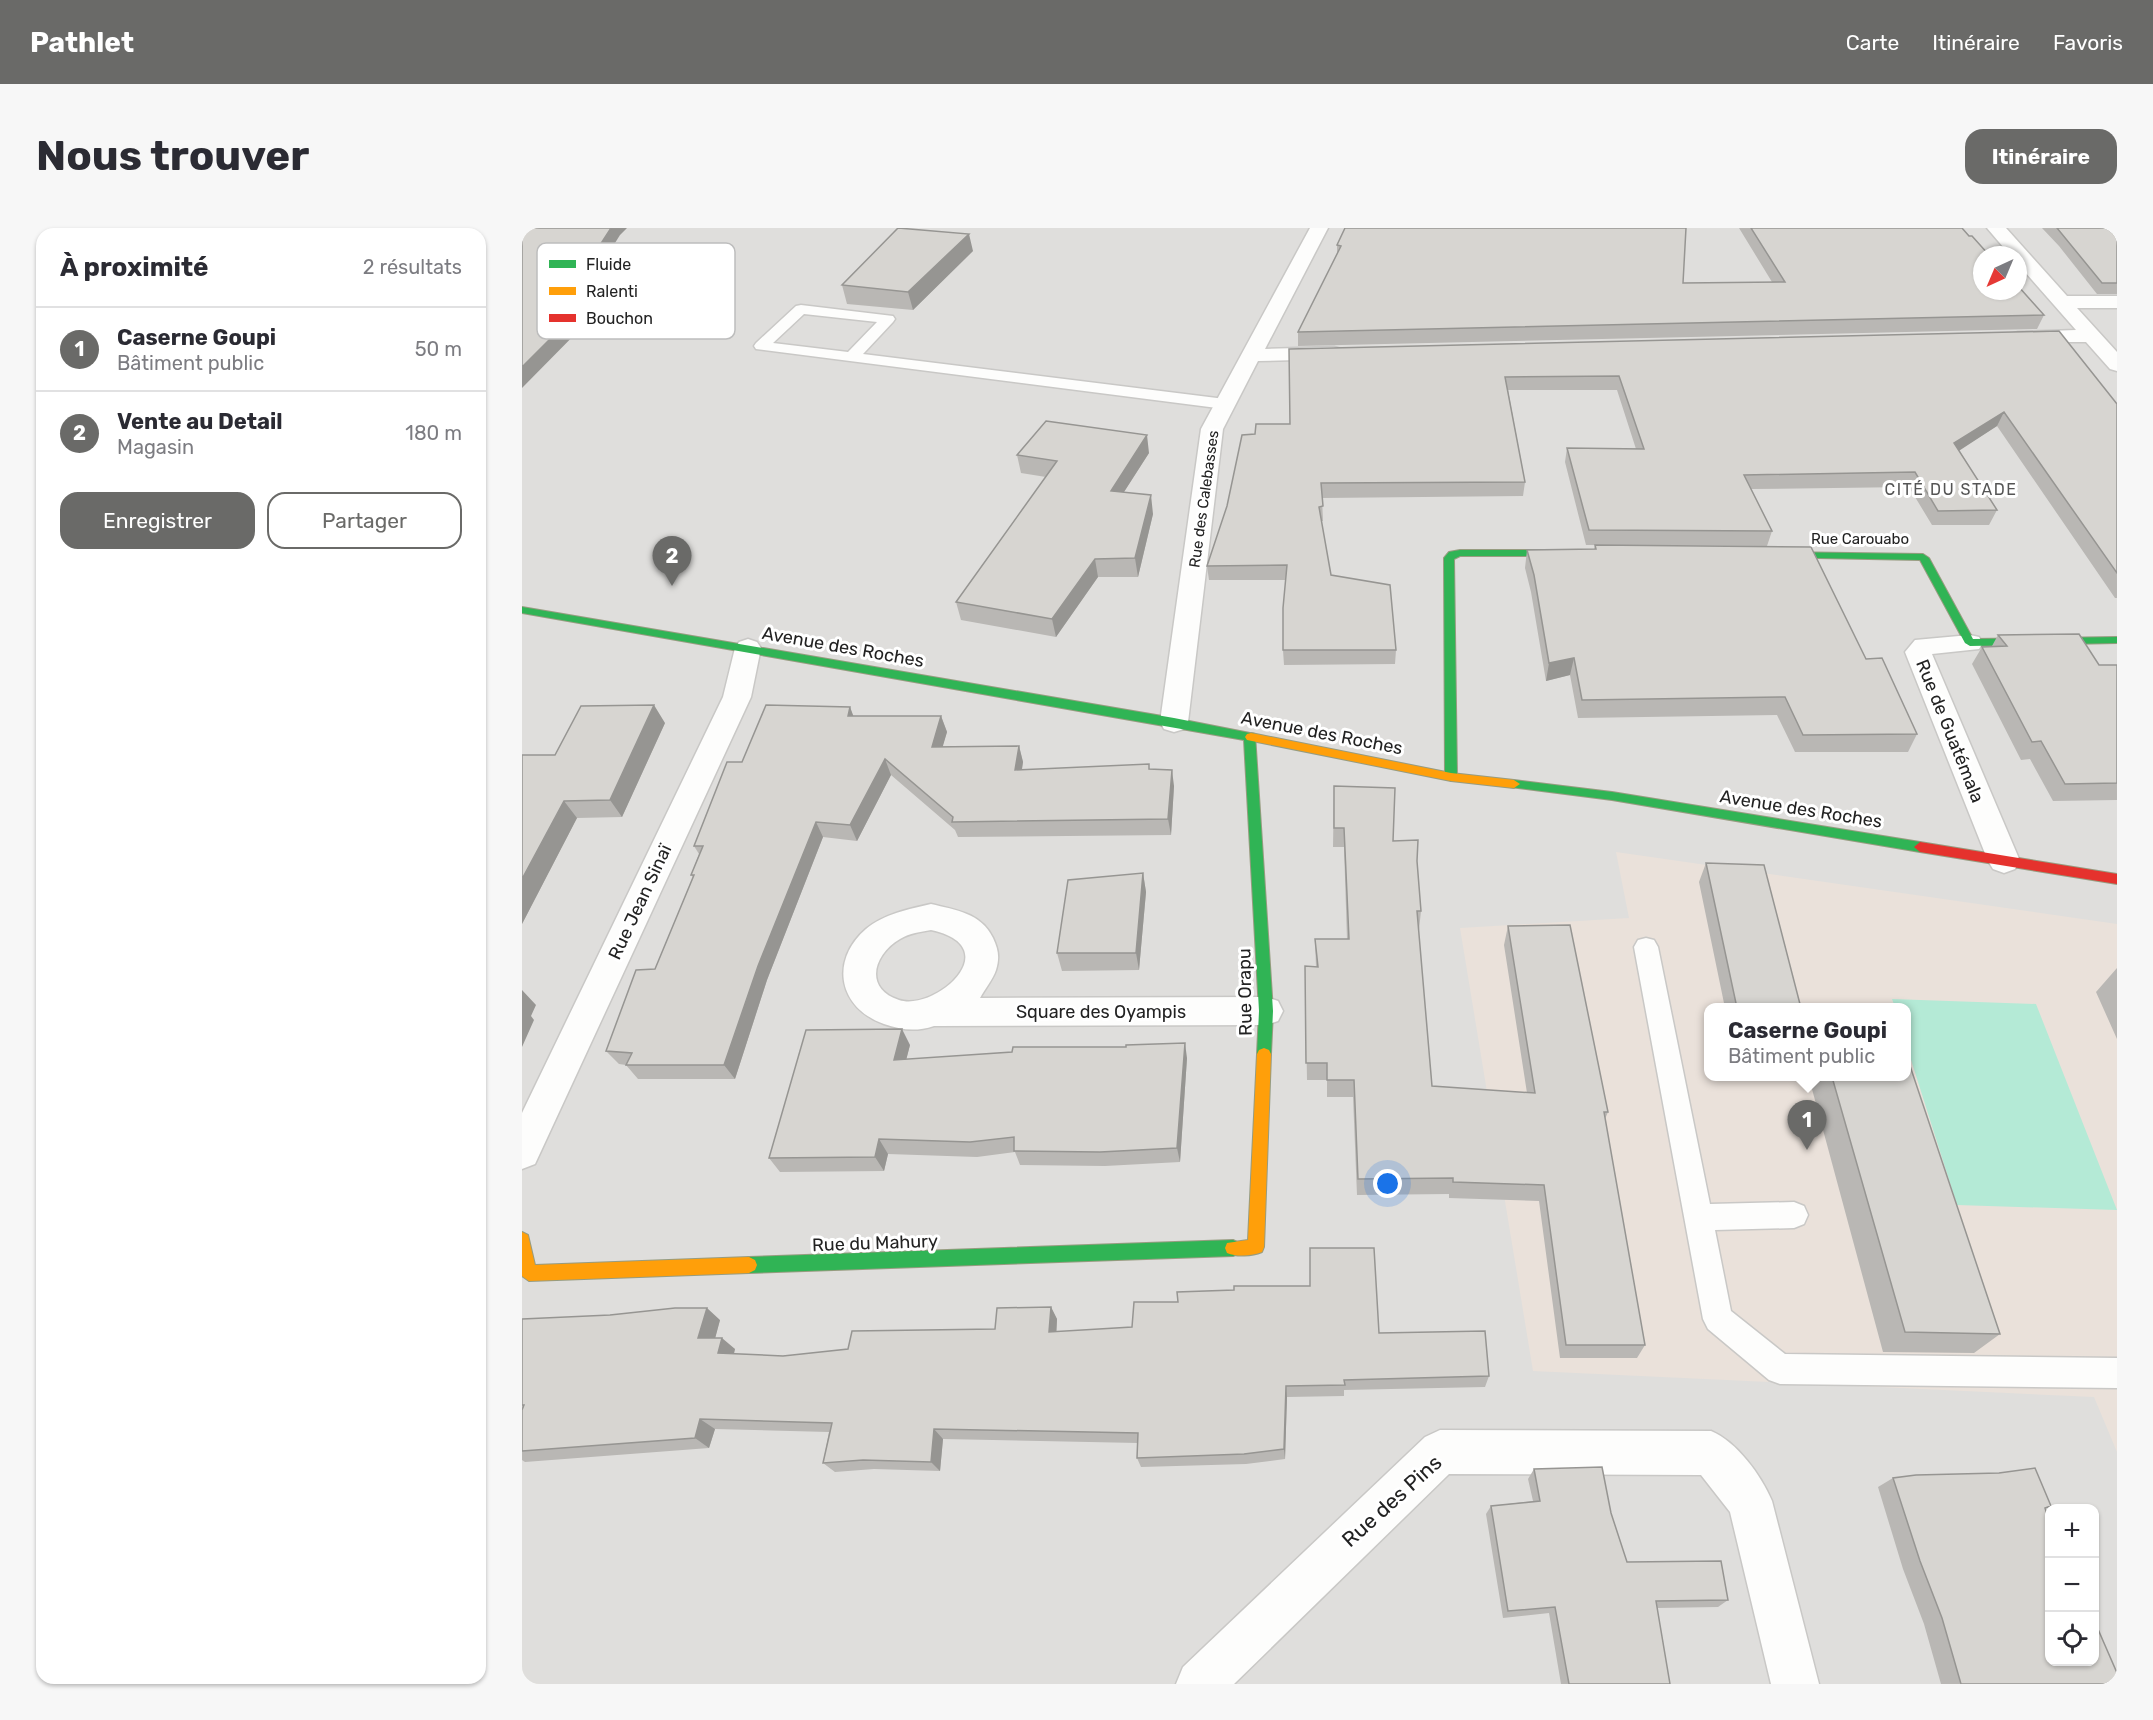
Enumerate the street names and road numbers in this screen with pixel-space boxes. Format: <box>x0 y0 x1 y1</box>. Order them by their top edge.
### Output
street label: Rue des Calebasses <box>1185 429 1223 569</box>
street label: Rue Carouabo <box>1811 530 1909 548</box>
street label: Avenue des Roches <box>760 622 926 672</box>
street label: Rue de Guatémala <box>1911 656 1989 806</box>
street label: Avenue des Roches <box>1239 707 1405 759</box>
street label: Avenue des Roches <box>1718 785 1884 833</box>
street label: Rue Jean Sinaï <box>604 840 677 963</box>
street label: Rue Orapu <box>1233 948 1257 1036</box>
street label: Square des Oyampis <box>1016 1001 1186 1023</box>
street label: Rue du Mahury <box>812 1230 938 1256</box>
street label: Rue des Pins <box>1337 1449 1447 1552</box>

